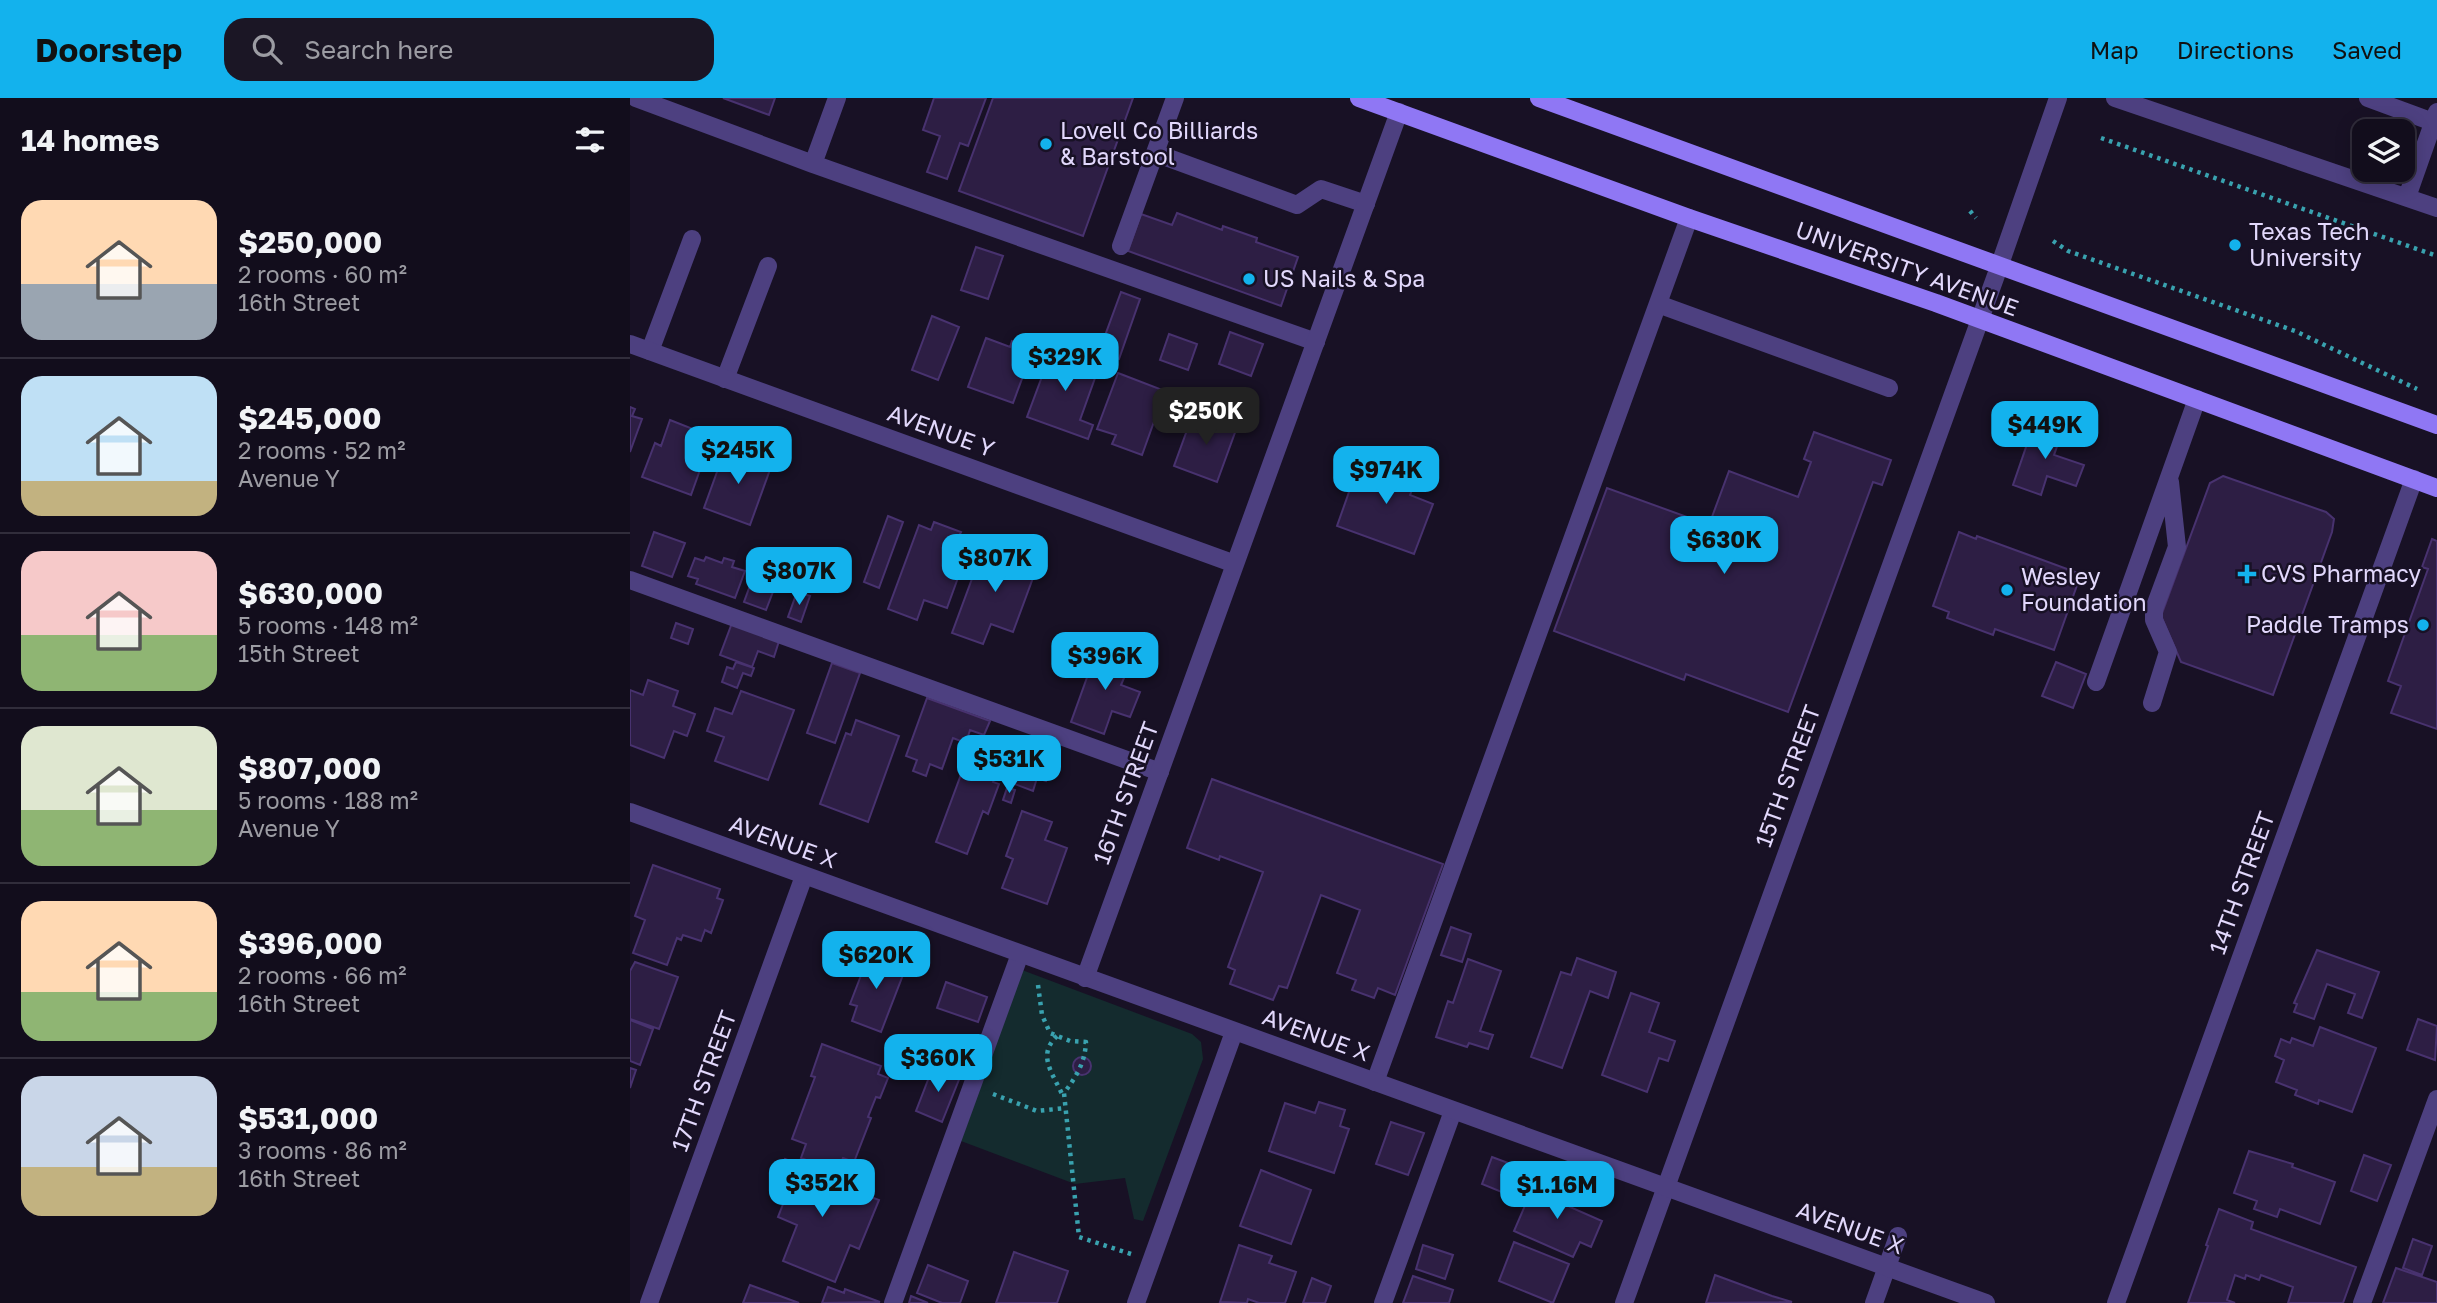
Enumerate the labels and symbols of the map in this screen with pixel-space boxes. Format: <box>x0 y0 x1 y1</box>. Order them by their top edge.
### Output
place label: Lovell Co Billiards & Barstool <box>1060 116 1258 170</box>
marker: Lovell Co Billiards & Barstool <box>1038 136 1054 152</box>
street label: UNIVERSITY AVENUE <box>1792 215 2023 321</box>
place label: Texas Tech University <box>2249 217 2370 271</box>
marker: Texas Tech University <box>2227 237 2243 253</box>
place label: US Nails & Spa <box>1263 264 1425 292</box>
marker: US Nails & Spa <box>1241 271 1257 287</box>
pin: $329K <box>1016 334 1114 393</box>
pin: $250K <box>1157 388 1255 447</box>
street label: AVENUE Y <box>884 398 999 462</box>
pin: $449K <box>1996 402 2094 461</box>
pin: $245K <box>689 426 787 486</box>
pin: $974K <box>1337 446 1435 506</box>
pin: $630K <box>1675 517 1773 576</box>
pin: $807K <box>946 534 1044 594</box>
pin: $807K <box>750 547 848 607</box>
place label: CVS Pharmacy <box>2261 559 2421 587</box>
place label: Wesley Foundation <box>2021 562 2147 616</box>
marker: CVS Pharmacy <box>2239 566 2255 582</box>
marker: Wesley Foundation <box>1999 582 2015 598</box>
place label: Paddle Tramps <box>2246 610 2409 638</box>
marker: Paddle Tramps <box>2415 617 2431 633</box>
pin: $396K <box>1056 632 1154 692</box>
street label: 15TH STREET <box>1748 701 1826 850</box>
street label: 16TH STREET <box>1086 718 1164 868</box>
pin: $531K <box>960 736 1058 795</box>
street label: 14TH STREET <box>2202 808 2280 958</box>
street label: AVENUE X <box>726 809 841 873</box>
pin: $620K <box>827 932 925 991</box>
street label: AVENUE X <box>1259 1002 1374 1066</box>
street label: 17TH STREET <box>665 1006 741 1155</box>
pin: $360K <box>889 1034 987 1094</box>
pin: $352K <box>773 1160 871 1219</box>
pin: $1.16M <box>1500 1162 1614 1221</box>
street label: AVENUE X <box>1793 1195 1908 1259</box>

